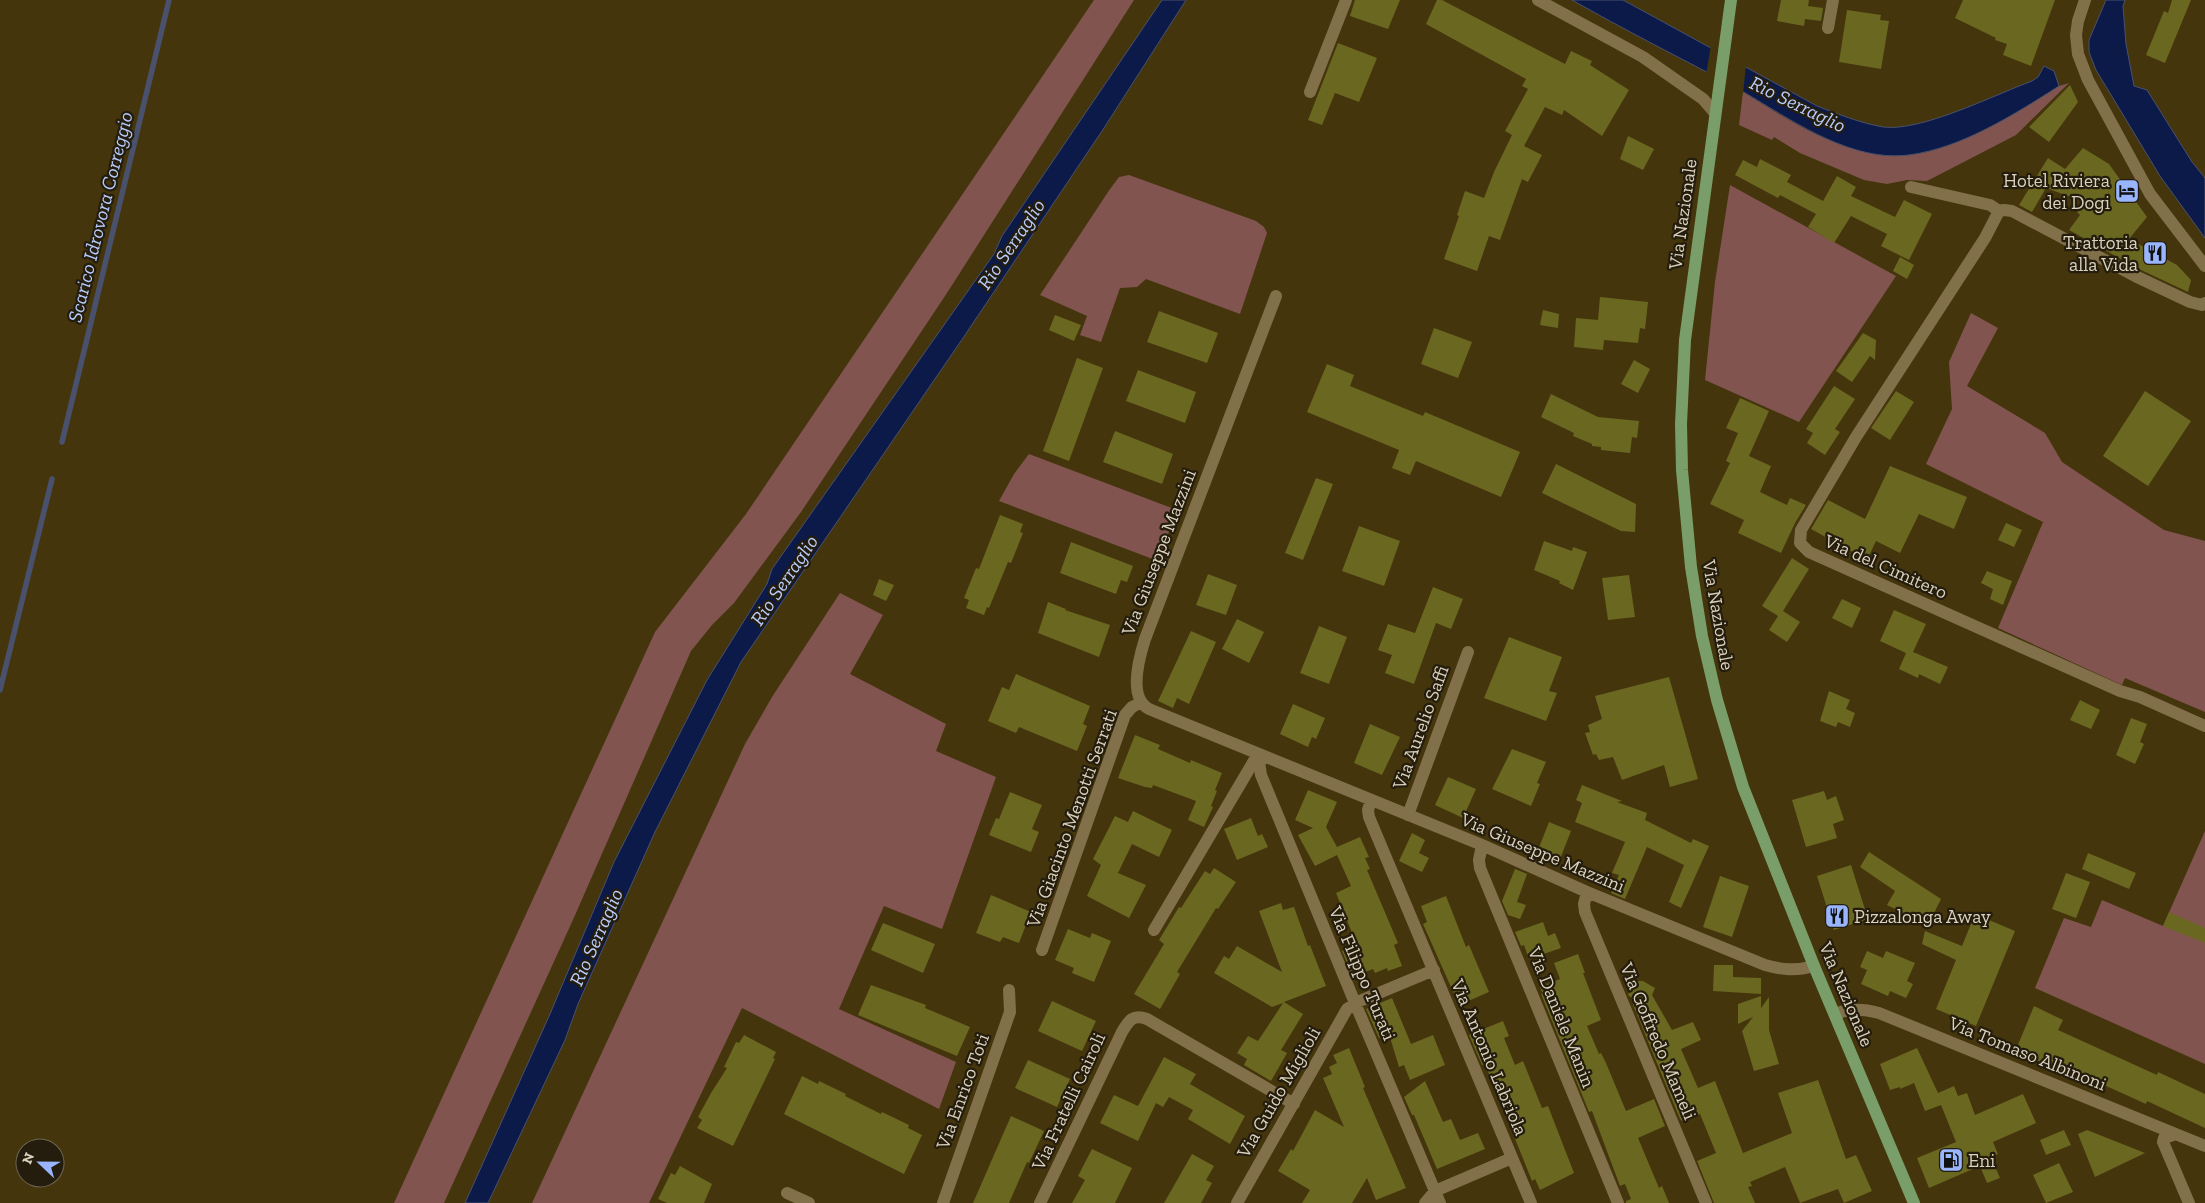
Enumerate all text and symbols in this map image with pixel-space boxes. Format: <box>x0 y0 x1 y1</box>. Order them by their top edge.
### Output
water label: Rio Serraglio <box>1746 70 1850 138</box>
water label: Scarico Idrovora Correggio <box>62 109 138 325</box>
street label: Via Nazionale <box>1663 157 1702 272</box>
place label: Hotel Riviera dei Dogi <box>2003 169 2110 214</box>
hotel icon: Hotel Riviera dei Dogi <box>2114 178 2140 204</box>
water label: Rio Serraglio <box>972 194 1050 294</box>
place label: Trattoria alla Vida <box>2063 231 2138 276</box>
restaurant icon: Trattoria alla Vida <box>2142 240 2168 266</box>
street label: Via Giuseppe Mazzini <box>1116 466 1201 639</box>
street label: Via del Cimitero <box>1820 529 1951 604</box>
water label: Rio Serraglio <box>745 530 823 630</box>
street label: Via Nazionale <box>1697 557 1740 672</box>
street label: Via Aurelio Saffi <box>1387 662 1454 793</box>
street label: Via Giacinto Menotti Serrati <box>1021 706 1122 931</box>
street label: Via Giuseppe Mazzini <box>1456 807 1628 897</box>
water label: Rio Serraglio <box>564 885 628 989</box>
street label: Via Filippo Turati <box>1324 902 1401 1044</box>
restaurant icon: Pizzalonga Away <box>1824 903 1850 929</box>
place label: Pizzalonga Away <box>1854 905 1991 928</box>
street label: Via Nazionale <box>1814 937 1879 1050</box>
street label: Via Daniele Manin <box>1522 943 1600 1091</box>
street label: Via Goffredo Mameli <box>1615 958 1702 1123</box>
street label: Via Antonio Labriola <box>1446 975 1533 1139</box>
street label: Via Tomaso Albinoni <box>1945 1011 2110 1096</box>
street label: Via Guido Miglioli <box>1231 1023 1325 1163</box>
street label: Via Fratelli Cairoli <box>1026 1029 1110 1175</box>
street label: Via Enrico Toti <box>931 1030 994 1153</box>
north arrow <box>15 1138 65 1188</box>
fuel station icon: Eni <box>1938 1147 1964 1173</box>
place label: Eni <box>1968 1149 1995 1172</box>
text: N <box>19 1150 38 1166</box>

